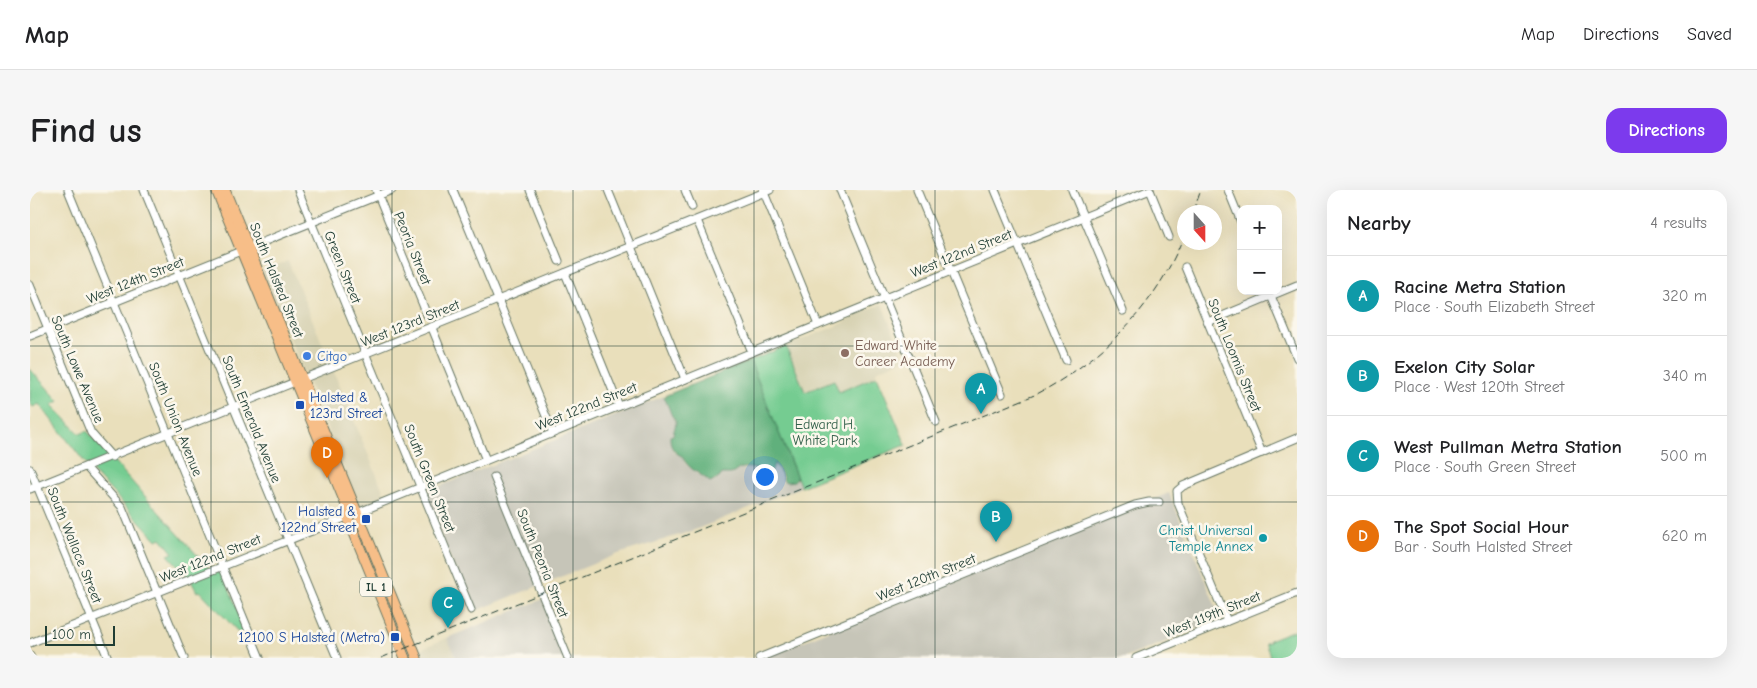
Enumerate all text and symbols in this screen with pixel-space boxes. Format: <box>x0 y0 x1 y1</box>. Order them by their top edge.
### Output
text: Map <box>25 21 69 49</box>
text: Map <box>1521 24 1555 45</box>
text: Directions <box>1583 24 1659 45</box>
text: Saved <box>1687 24 1732 45</box>
button: Directions <box>1606 108 1727 153</box>
text: Find us <box>30 110 142 151</box>
north arrow <box>1177 205 1222 250</box>
map controls <box>1237 205 1282 295</box>
button: + <box>1237 205 1282 250</box>
street label: Peoria Street <box>390 209 435 288</box>
text: Nearby <box>1347 211 1411 235</box>
text: 4 results <box>1650 214 1707 232</box>
street label: South Halsted Street <box>246 220 308 341</box>
street label: West 122nd Street <box>908 225 1015 282</box>
street label: Green Street <box>320 228 365 307</box>
button: − <box>1237 250 1282 295</box>
street label: West 124th Street <box>84 253 187 308</box>
text: Racine Metra Station <box>1394 276 1566 298</box>
text: A <box>1359 287 1367 305</box>
text: 320 m <box>1662 287 1707 305</box>
street label: West 123rd Street <box>358 296 463 351</box>
street label: South Loomis Street <box>1204 296 1265 415</box>
text: Place · South Elizabeth Street <box>1394 298 1595 316</box>
street label: South Lowe Avenue <box>47 313 108 425</box>
place label: Edward White Career Academy <box>855 337 955 370</box>
marker: Edward White Career Academy <box>839 347 851 359</box>
place label: Citgo <box>317 348 347 365</box>
marker: Citgo <box>301 350 313 362</box>
street label: South Emerald Avenue <box>218 353 285 485</box>
text: Exelon City Solar <box>1394 356 1535 378</box>
street label: South Union Avenue <box>145 360 206 479</box>
text: B <box>1358 367 1368 385</box>
text: 340 m <box>1663 367 1707 385</box>
pin: A <box>965 373 997 414</box>
street label: West 122nd Street <box>533 378 640 435</box>
text: Place · West 120th Street <box>1394 378 1564 396</box>
place label: Halsted & 123rd Street <box>310 389 383 422</box>
marker: Halsted & 123rd Street <box>294 399 306 411</box>
park label: Edward H. White Park <box>793 416 858 449</box>
street label: South Green Street <box>400 422 459 536</box>
text: West Pullman Metra Station <box>1394 436 1622 458</box>
pin: D <box>311 437 343 478</box>
text: C <box>1358 447 1368 465</box>
text: 500 m <box>1660 447 1707 465</box>
text: Place · South Green Street <box>1394 458 1576 476</box>
your location <box>752 464 778 490</box>
street label: South Wallace Street <box>43 485 106 607</box>
pin: B <box>980 501 1012 542</box>
place label: Halsted & 122nd Street <box>281 503 357 536</box>
street label: South Peoria Street <box>513 506 572 621</box>
marker: Halsted & 122nd Street <box>360 513 372 525</box>
text: The Spot Social Hour <box>1394 516 1569 538</box>
place label: Christ Universal Temple Annex <box>1159 522 1253 555</box>
text: D <box>1358 527 1368 545</box>
text: 620 m <box>1662 527 1707 545</box>
street label: West 122nd Street <box>157 530 264 587</box>
marker: Christ Universal Temple Annex <box>1257 532 1269 544</box>
text: Bar · South Halsted Street <box>1394 538 1572 556</box>
street label: West 120th Street <box>874 549 979 605</box>
road number: IL 1 <box>360 578 392 597</box>
pin: C <box>432 587 464 628</box>
street label: West 119th Street <box>1161 587 1264 642</box>
scale bar <box>45 623 115 646</box>
text: 100 m <box>52 626 91 643</box>
place label: 12100 S Halsted (Metra) <box>239 629 385 646</box>
marker: 12100 S Halsted (Metra) <box>389 631 401 643</box>

